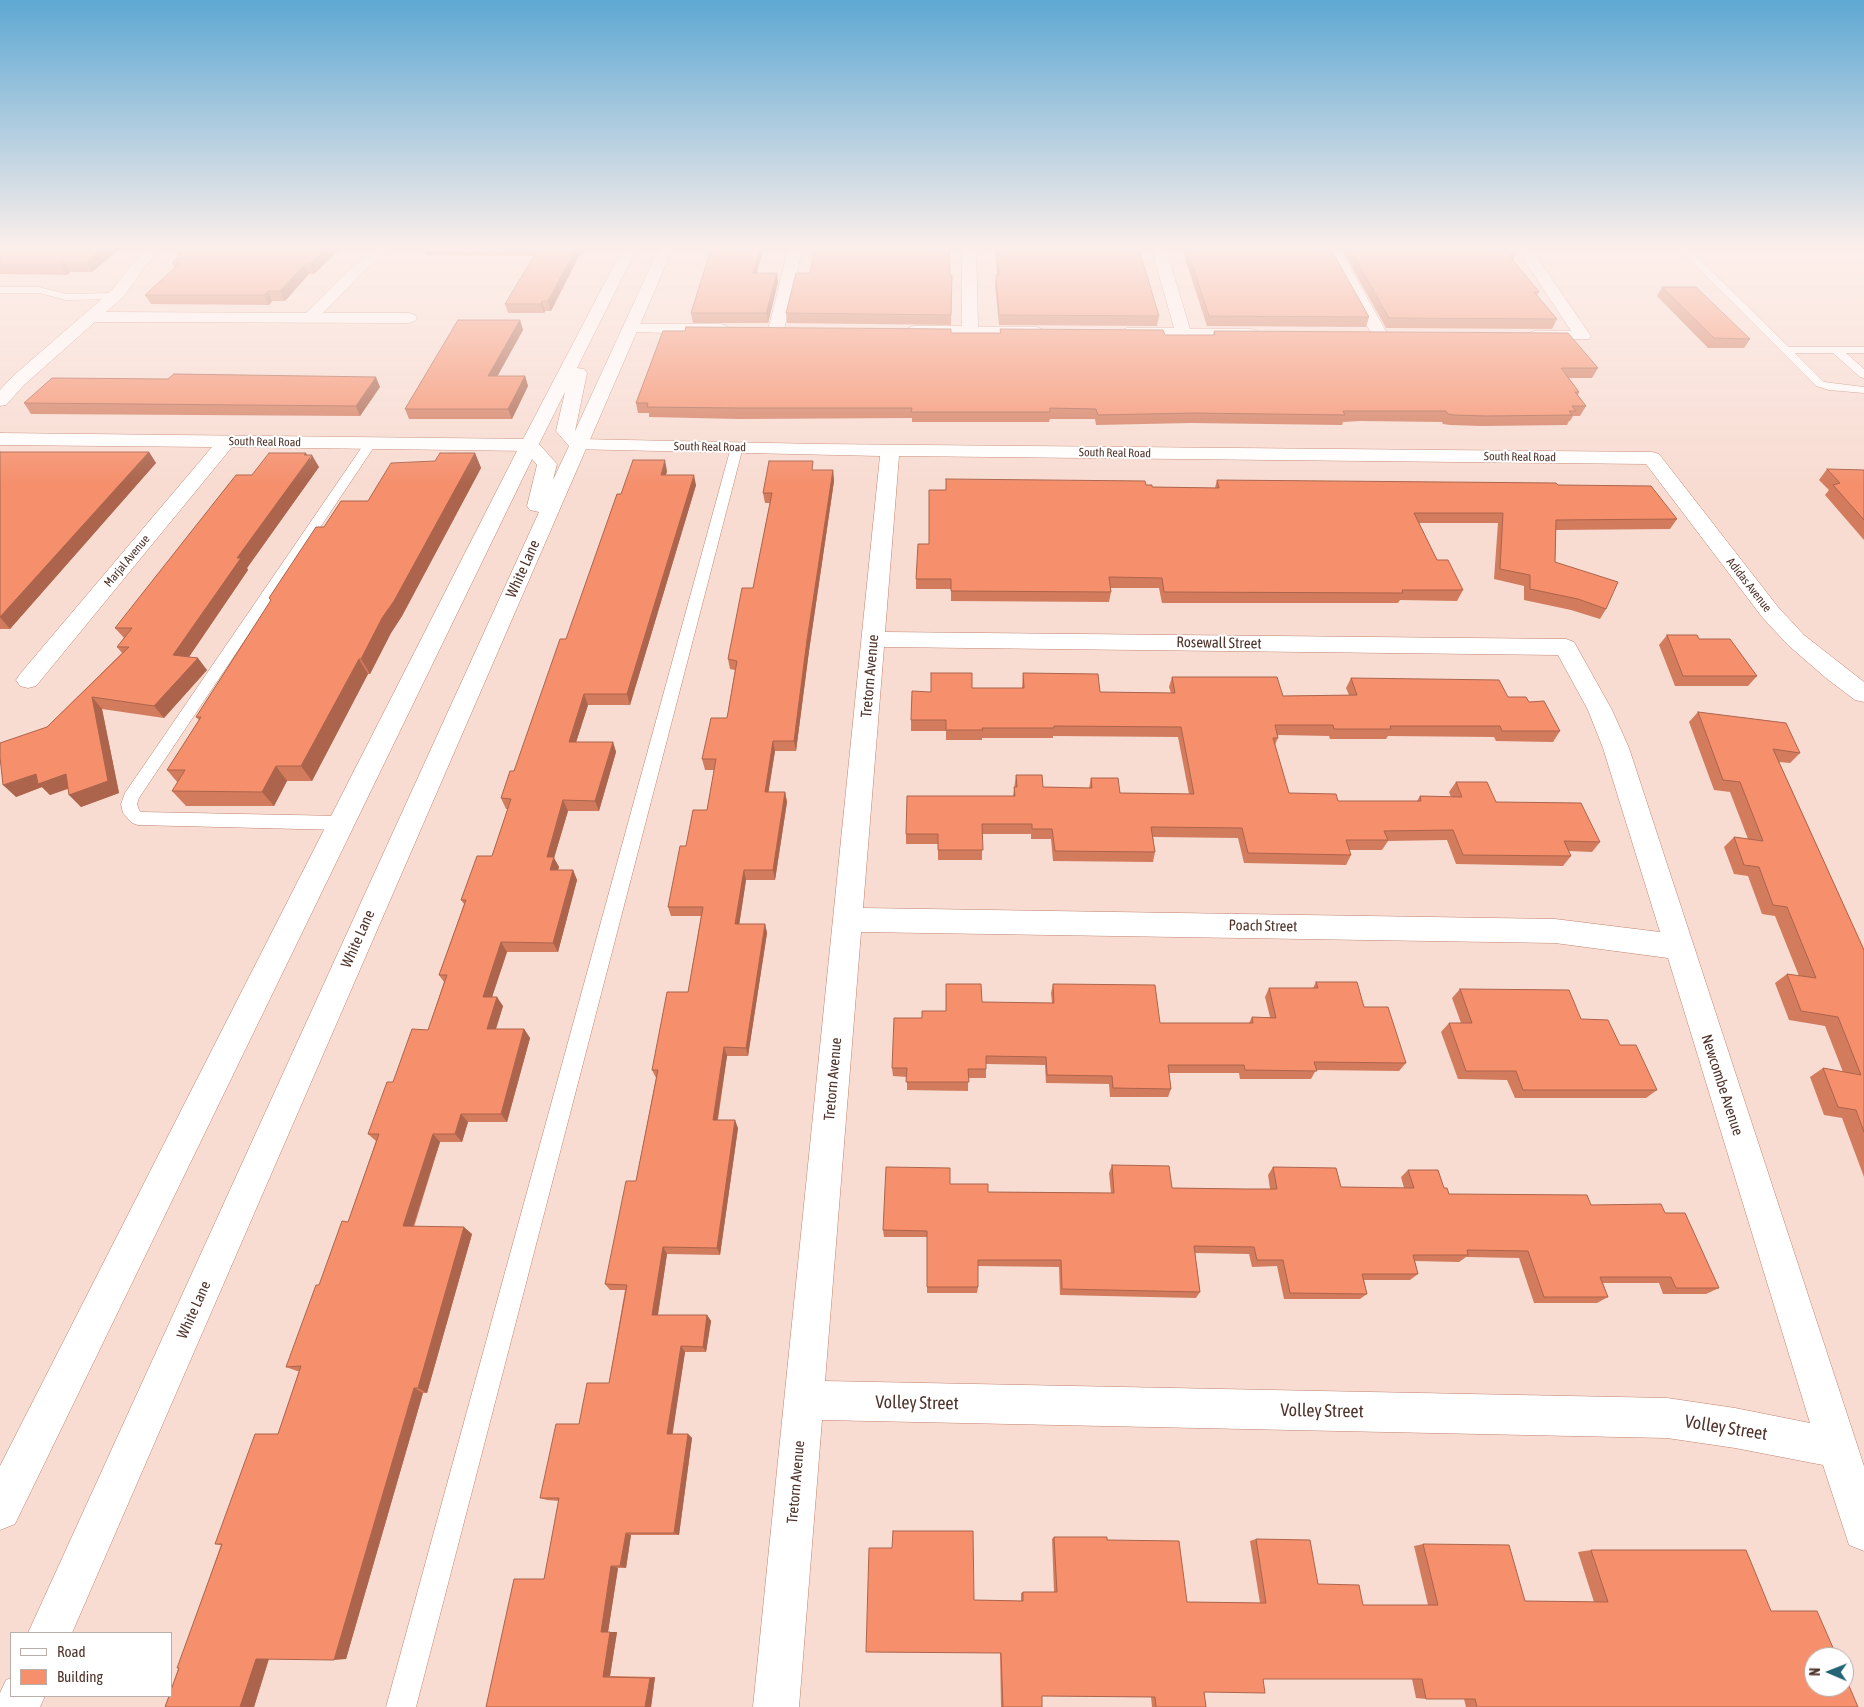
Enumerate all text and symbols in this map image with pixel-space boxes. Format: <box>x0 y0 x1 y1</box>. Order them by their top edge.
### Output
street label: South Real Road <box>229 434 301 450</box>
street label: South Real Road <box>674 439 746 455</box>
street label: South Real Road <box>1079 445 1151 461</box>
street label: South Real Road <box>1484 449 1556 465</box>
street label: Marjal Avenue <box>101 532 153 590</box>
street label: White Lane <box>502 537 544 601</box>
street label: Adidas Avenue <box>1723 555 1775 615</box>
street label: Rosewall Street <box>1176 633 1262 653</box>
street label: Tretorn Avenue <box>857 634 883 718</box>
street label: White Lane <box>337 907 379 971</box>
street label: Poach Street <box>1228 916 1298 936</box>
street label: Newcombe Avenue <box>1697 1032 1747 1138</box>
street label: Tretorn Avenue <box>820 1037 846 1121</box>
street label: White Lane <box>173 1278 215 1342</box>
street label: Volley Street <box>875 1391 959 1415</box>
street label: Volley Street <box>1280 1399 1364 1423</box>
street label: Volley Street <box>1683 1411 1769 1445</box>
street label: Tretorn Avenue <box>783 1440 809 1524</box>
legend <box>10 1632 172 1697</box>
text: Road <box>57 1643 86 1660</box>
north arrow <box>1804 1647 1854 1697</box>
text: N <box>1807 1667 1823 1676</box>
text: Building <box>57 1668 103 1685</box>

